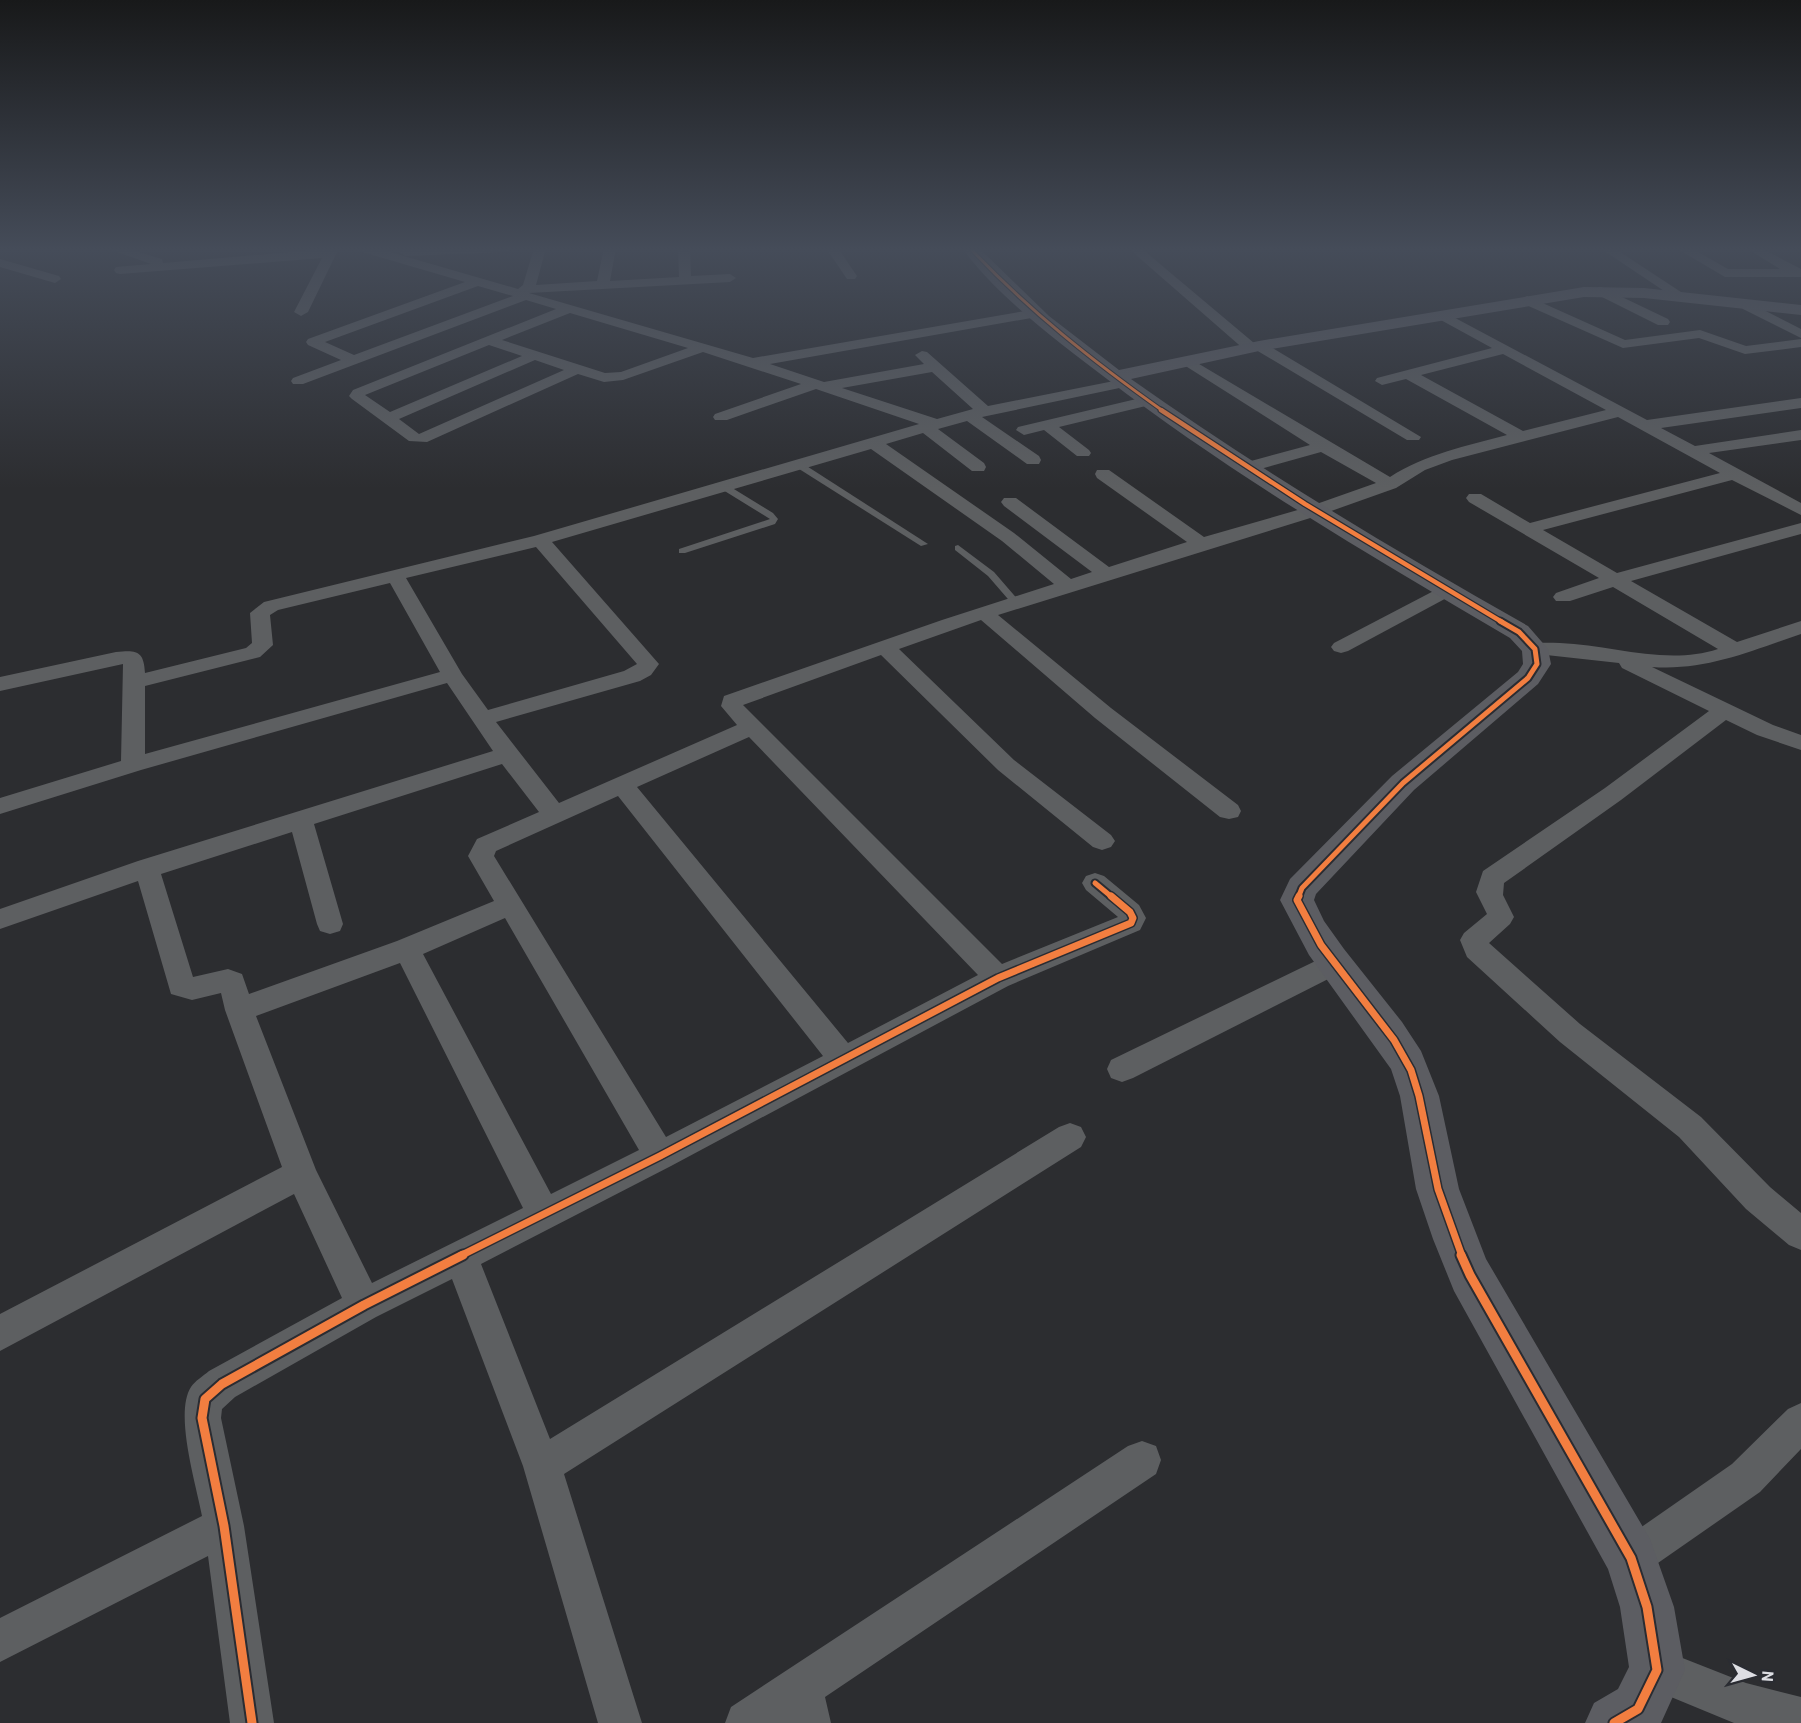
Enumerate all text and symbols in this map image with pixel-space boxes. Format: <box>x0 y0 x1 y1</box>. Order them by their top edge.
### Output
north arrow <box>1723 1645 1783 1705</box>
text: N <box>1759 1670 1778 1682</box>

